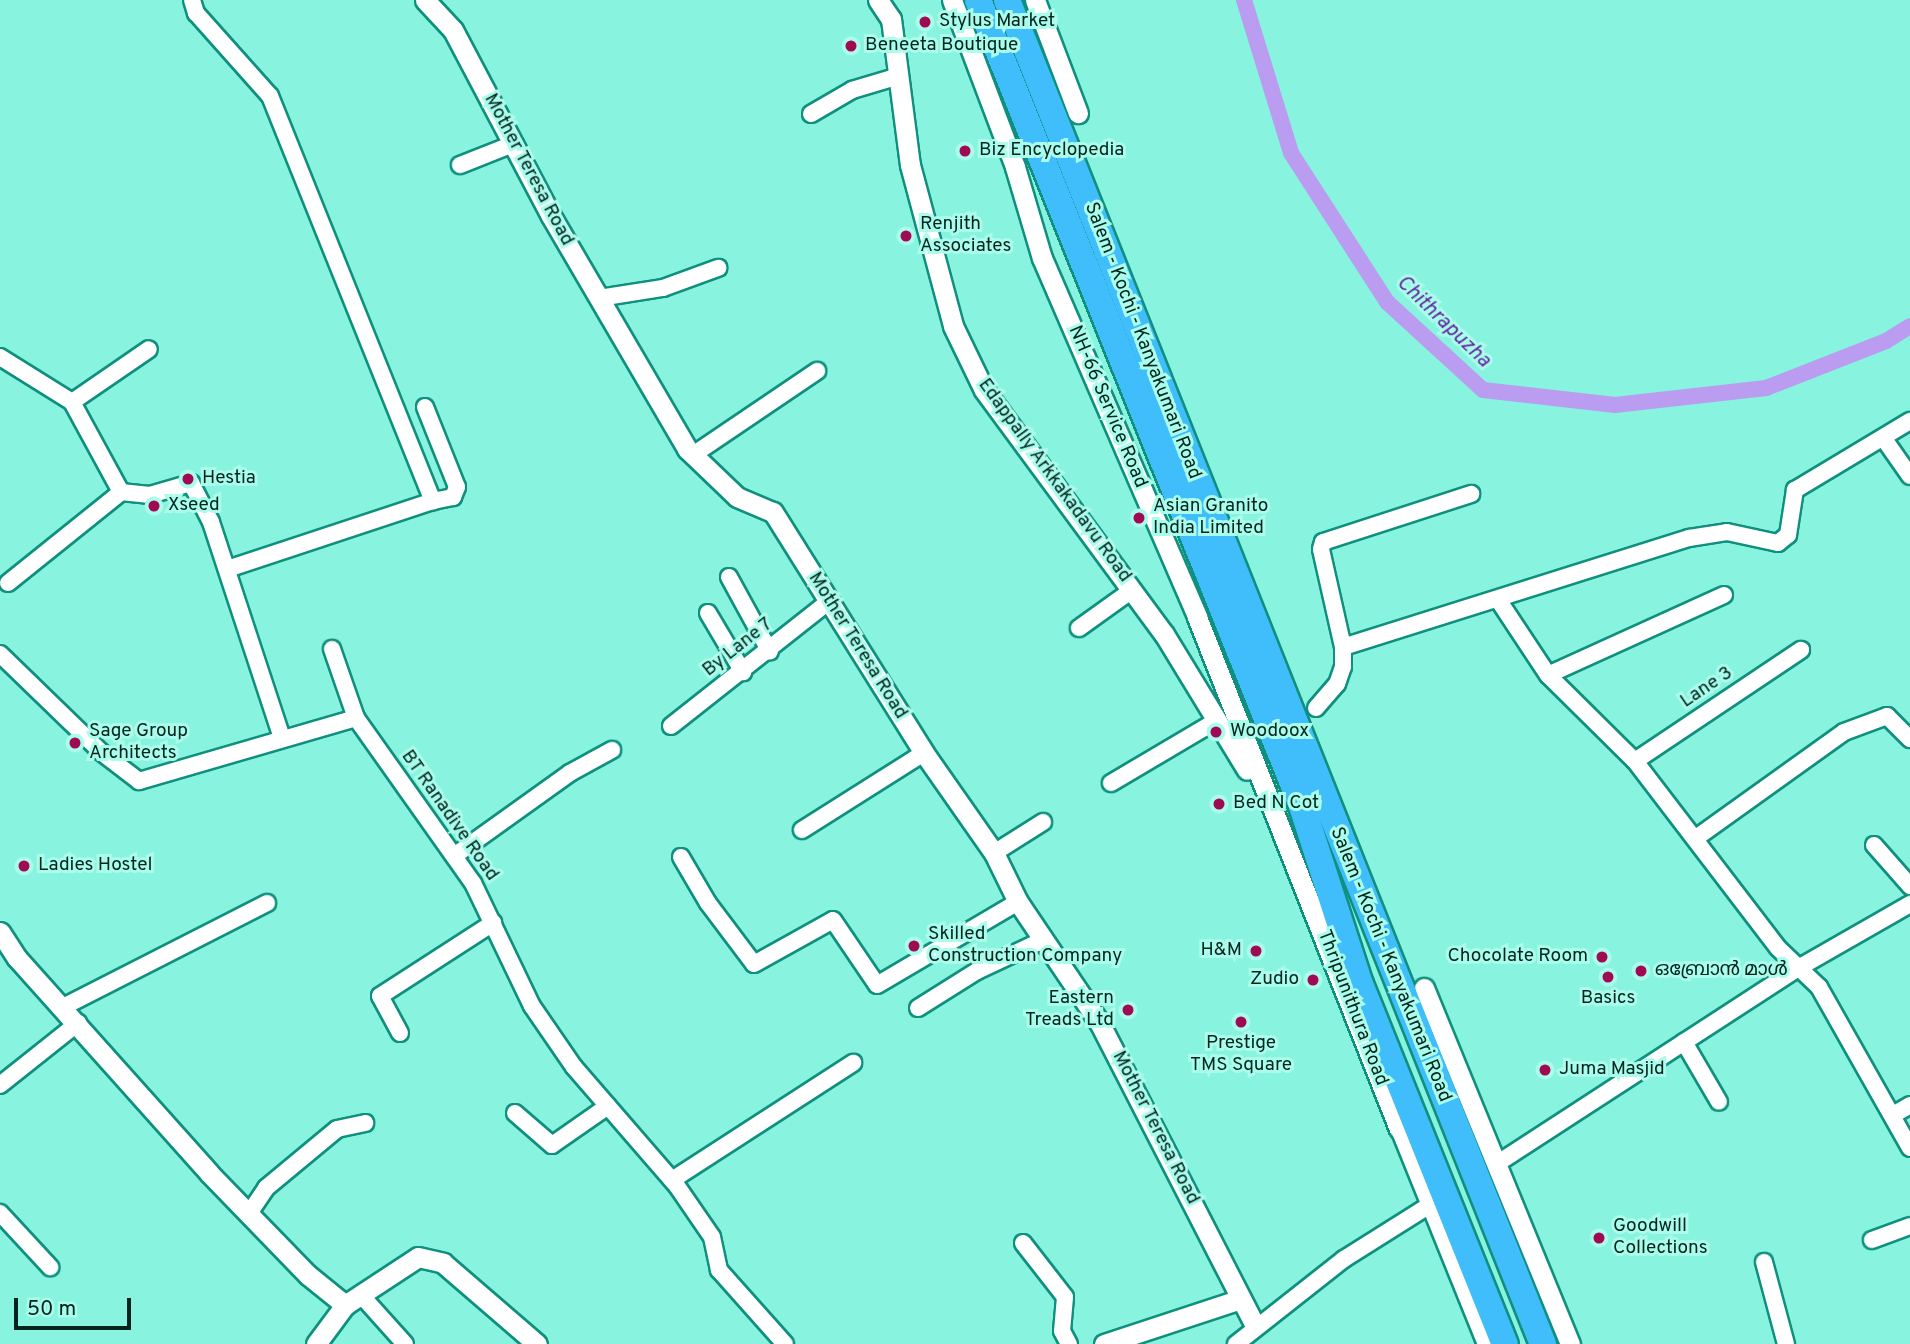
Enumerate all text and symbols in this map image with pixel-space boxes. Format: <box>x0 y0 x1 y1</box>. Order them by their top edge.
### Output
place label: Stylus Market <box>939 11 1055 33</box>
marker: Stylus Market <box>917 14 933 30</box>
place label: Beneeta Boutique <box>865 35 1018 57</box>
marker: Beneeta Boutique <box>843 38 859 54</box>
street label: Mother Teresa Road <box>478 90 578 250</box>
place label: Biz Encyclopedia <box>979 140 1124 162</box>
marker: Biz Encyclopedia <box>957 143 973 159</box>
street label: Salem - Kochi - Kanyakumari Road <box>1079 200 1205 482</box>
place label: Renjith Associates <box>920 214 1011 258</box>
marker: Renjith Associates <box>898 228 914 244</box>
water label: Chithrapuzha <box>1390 271 1496 373</box>
street label: NH-66 Service Road <box>1062 322 1152 492</box>
street label: Edappally Arkkakadavu Road <box>972 374 1136 588</box>
place label: Hestia <box>202 468 256 490</box>
marker: Hestia <box>180 471 196 487</box>
place label: Xseed <box>168 495 220 517</box>
place label: Asian Granito India Limited <box>1153 496 1268 540</box>
marker: Xseed <box>146 498 162 514</box>
marker: Asian Granito India Limited <box>1131 510 1147 526</box>
street label: Mother Teresa Road <box>802 568 912 724</box>
street label: By Lane 7 <box>698 613 778 683</box>
street label: Lane 3 <box>1677 662 1737 714</box>
place label: Sage Group Architects <box>89 721 188 765</box>
place label: Woodoox <box>1230 721 1309 743</box>
marker: Woodoox <box>1208 724 1224 740</box>
marker: Sage Group Architects <box>67 735 83 751</box>
street label: BT Ranadive Road <box>395 746 503 886</box>
place label: Bed N Cot <box>1233 793 1319 815</box>
marker: Bed N Cot <box>1211 796 1227 812</box>
street label: Salem - Kochi - Kanyakumari Road <box>1324 824 1456 1106</box>
place label: Ladies Hostel <box>38 855 152 877</box>
marker: Ladies Hostel <box>16 858 32 874</box>
place label: Skilled Construction Company <box>928 924 1122 968</box>
street label: Thripunithura Road <box>1312 927 1392 1089</box>
marker: Skilled Construction Company <box>906 938 922 954</box>
place label: H&M <box>1201 940 1242 962</box>
marker: H&M <box>1248 943 1264 959</box>
place label: Chocolate Room <box>1448 946 1588 968</box>
marker: Chocolate Room <box>1594 949 1610 965</box>
place label: ഒബ്രോൻ മാൾ <box>1655 960 1788 982</box>
marker: ഒബ്രോൻ മാൾ <box>1633 963 1649 979</box>
place label: Zudio <box>1250 969 1299 991</box>
marker: Basics <box>1600 969 1616 985</box>
marker: Zudio <box>1305 972 1321 988</box>
place label: Eastern Treads Ltd <box>1025 988 1114 1032</box>
place label: Basics <box>1581 988 1635 1010</box>
marker: Eastern Treads Ltd <box>1120 1002 1136 1018</box>
marker: Prestige TMS Square <box>1233 1014 1249 1030</box>
place label: Prestige TMS Square <box>1190 1033 1292 1077</box>
street label: Mother Teresa Road <box>1106 1047 1204 1209</box>
place label: Juma Masjid <box>1559 1059 1665 1081</box>
marker: Juma Masjid <box>1537 1062 1553 1078</box>
place label: Goodwill Collections <box>1613 1216 1708 1260</box>
marker: Goodwill Collections <box>1591 1230 1607 1246</box>
scale bar <box>18 1284 135 1328</box>
text: 50 m <box>27 1296 76 1323</box>

